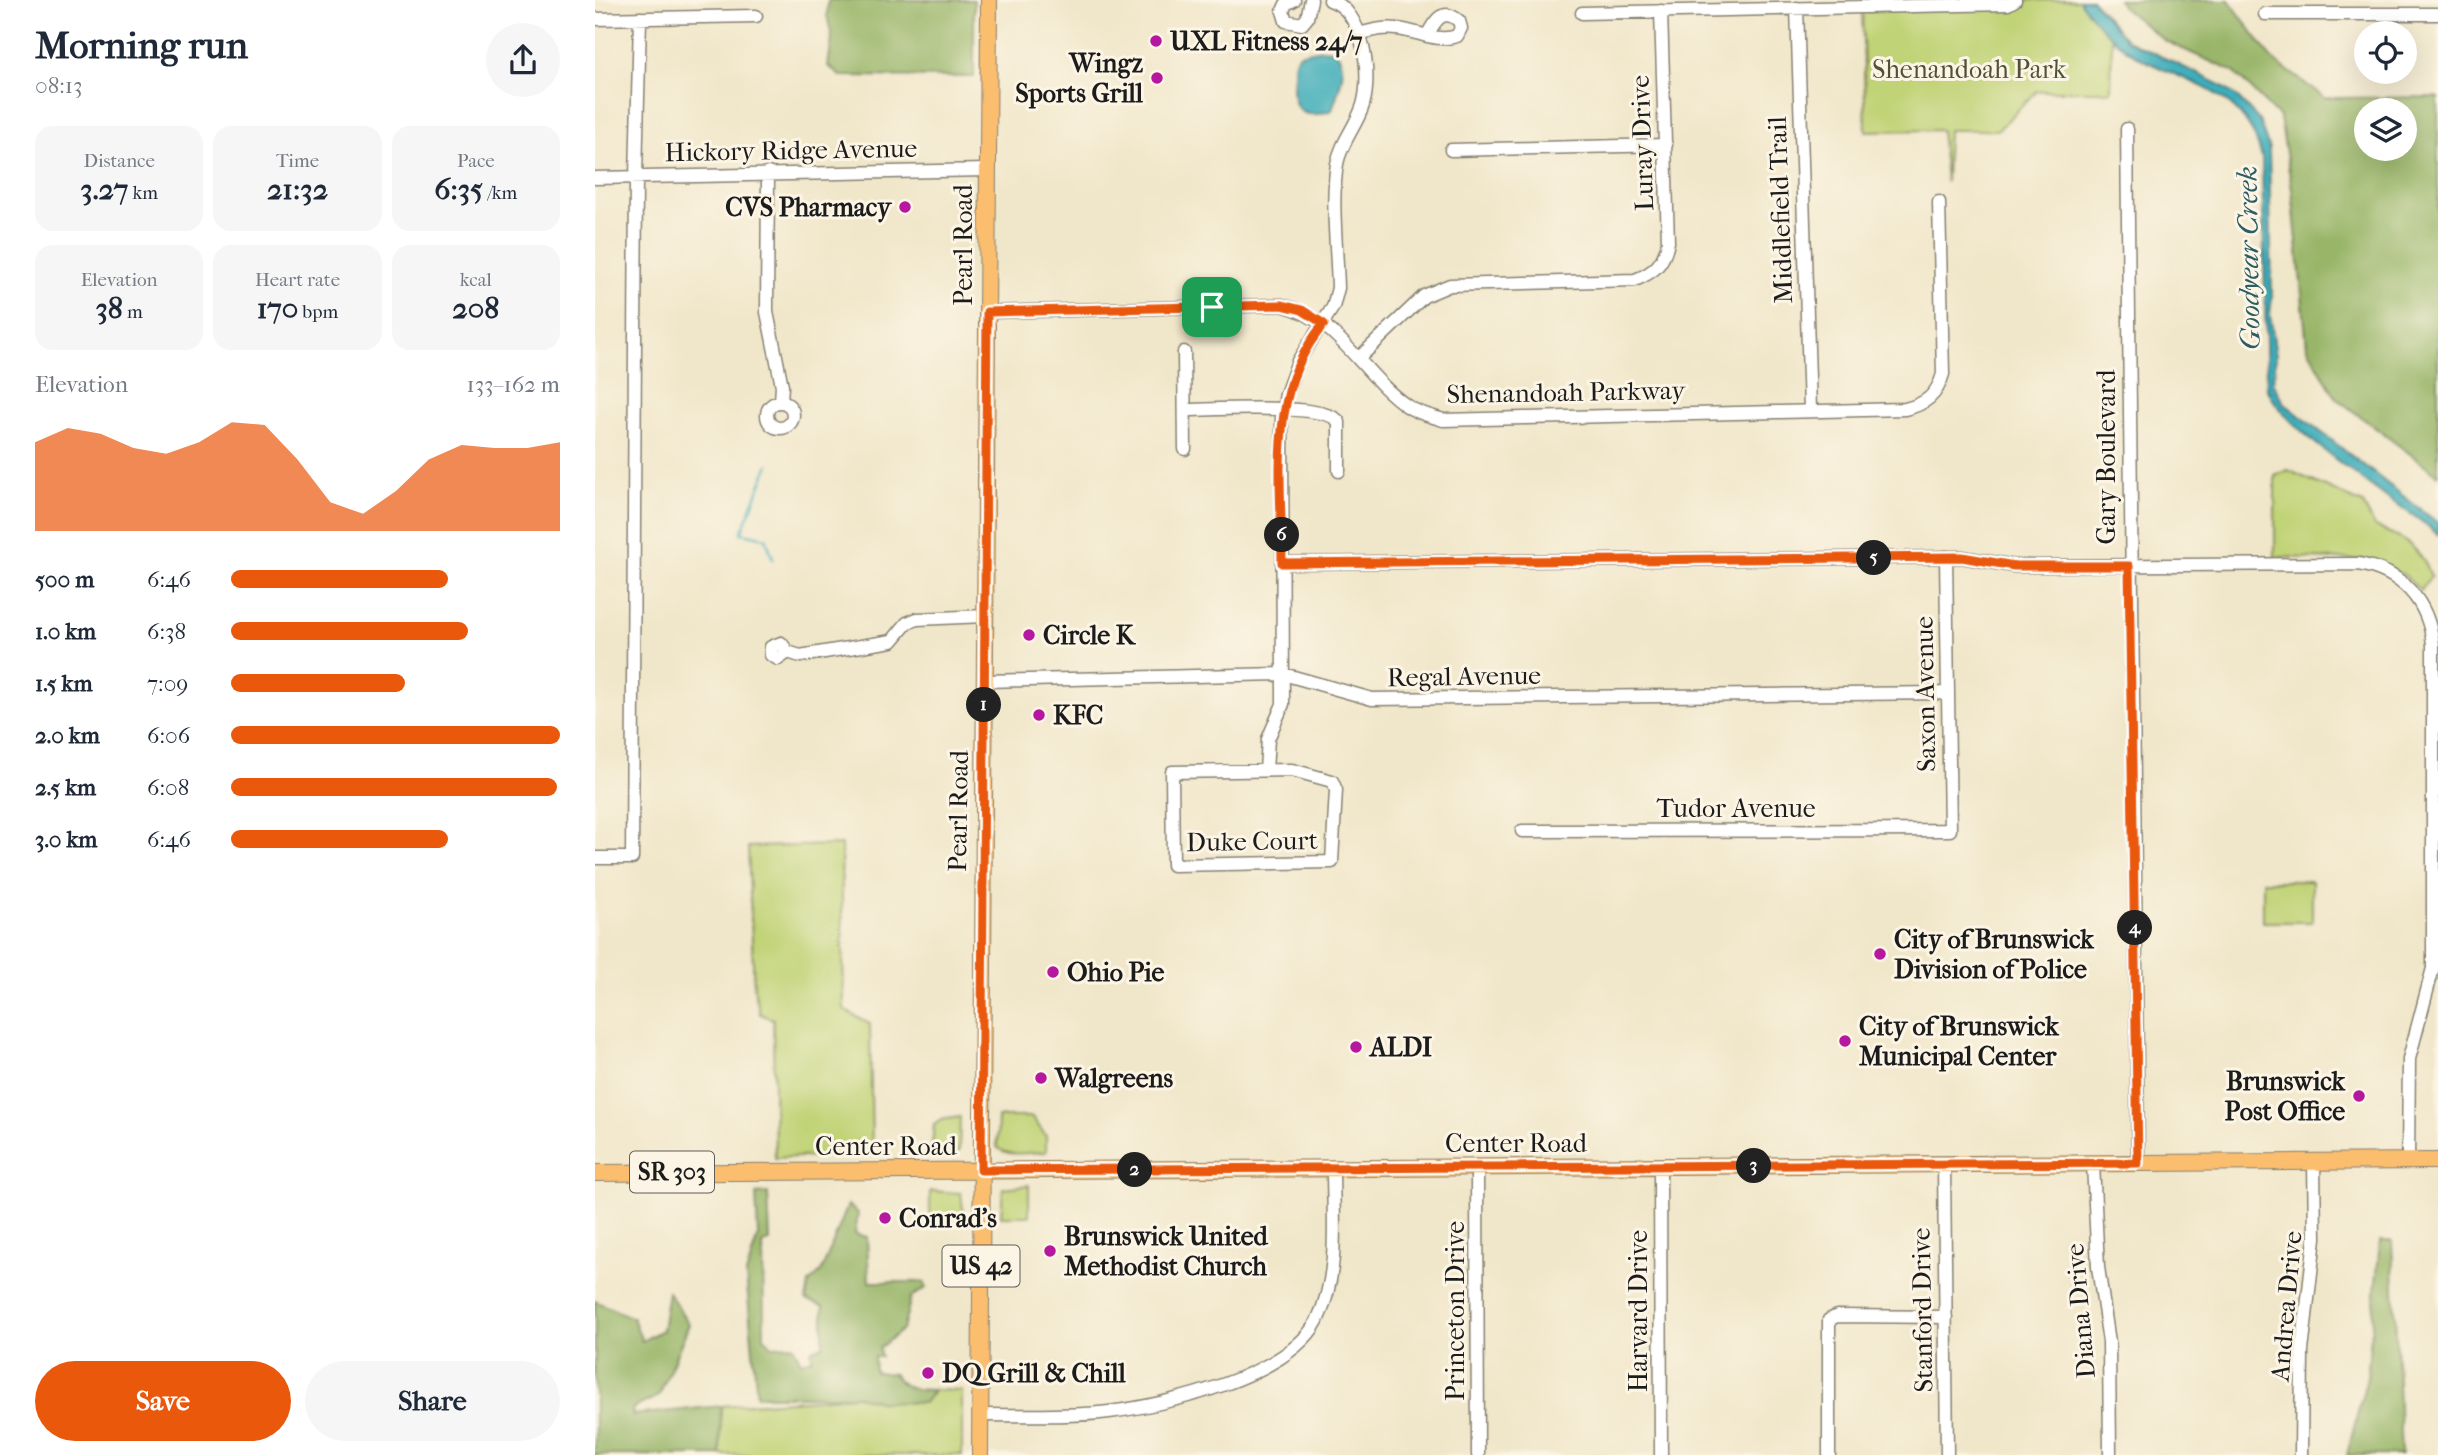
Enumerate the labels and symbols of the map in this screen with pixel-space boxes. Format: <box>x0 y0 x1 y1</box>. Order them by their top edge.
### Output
place label: UXL Fitness 24/7 <box>1169 26 1363 58</box>
marker: UXL Fitness 24/7 <box>1148 33 1164 49</box>
place label: Wingz Sports Grill <box>1015 48 1144 109</box>
park label: Shenandoah Park <box>1872 54 2067 85</box>
marker: Wingz Sports Grill <box>1149 70 1165 86</box>
street label: Luray Drive <box>1625 74 1660 211</box>
street label: Middlefield Trail <box>1762 116 1799 304</box>
street label: Hickory Ridge Avenue <box>664 133 918 168</box>
water label: Goodyear Creek <box>2230 166 2267 350</box>
street label: Pearl Road <box>948 183 979 306</box>
place label: CVS Pharmacy <box>725 192 893 223</box>
marker: CVS Pharmacy <box>897 199 913 215</box>
pin <box>1182 277 1242 337</box>
street label: Gary Boulevard <box>2091 369 2122 544</box>
street label: Shenandoah Parkway <box>1446 375 1687 410</box>
pin: 6 <box>1265 518 1299 552</box>
pin: 5 <box>1857 540 1891 576</box>
street label: Saxon Avenue <box>1909 616 1942 772</box>
place label: Circle K <box>1043 620 1137 651</box>
marker: Circle K <box>1021 627 1037 643</box>
street label: Regal Avenue <box>1387 660 1541 693</box>
pin: 1 <box>967 688 1001 722</box>
place label: KFC <box>1053 700 1103 731</box>
marker: KFC <box>1031 707 1047 723</box>
street label: Pearl Road <box>942 749 975 872</box>
street label: Tudor Avenue <box>1656 793 1816 824</box>
street label: Duke Court <box>1186 825 1319 858</box>
pin: 4 <box>2117 911 2153 946</box>
place label: City of Brunswick Division of Police <box>1894 924 2095 985</box>
marker: City of Brunswick Division of Police <box>1872 946 1888 962</box>
place label: Ohio Pie <box>1067 957 1165 988</box>
marker: Ohio Pie <box>1045 964 1061 980</box>
place label: City of Brunswick Municipal Center <box>1859 1011 2060 1072</box>
place label: ALDI <box>1368 1032 1432 1063</box>
marker: City of Brunswick Municipal Center <box>1837 1033 1853 1049</box>
marker: ALDI <box>1348 1039 1364 1055</box>
place label: Walgreens <box>1054 1063 1174 1094</box>
place label: Brunswick Post Office <box>2225 1066 2347 1127</box>
marker: Walgreens <box>1033 1070 1049 1086</box>
marker: Brunswick Post Office <box>2351 1088 2367 1104</box>
street label: Center Road <box>1445 1128 1588 1159</box>
street label: Center Road <box>815 1131 958 1162</box>
pin: 3 <box>1737 1148 1771 1184</box>
road number: SR 303 <box>630 1152 714 1192</box>
pin: 2 <box>1117 1152 1153 1188</box>
place label: Conrad's <box>899 1203 997 1234</box>
marker: Conrad's <box>877 1210 893 1226</box>
place label: Brunswick United Methodist Church <box>1064 1221 1269 1282</box>
street label: Princeton Drive <box>1440 1221 1471 1401</box>
street label: Stanford Drive <box>1906 1227 1939 1393</box>
street label: Andrea Drive <box>2264 1229 2309 1384</box>
street label: Harvard Drive <box>1623 1230 1654 1392</box>
street label: Diana Drive <box>2059 1242 2102 1380</box>
marker: Brunswick United Methodist Church <box>1042 1243 1058 1259</box>
road number: US 42 <box>943 1246 1019 1286</box>
place label: DQ Grill & Chill <box>942 1358 1127 1389</box>
marker: DQ Grill & Chill <box>920 1365 936 1381</box>

